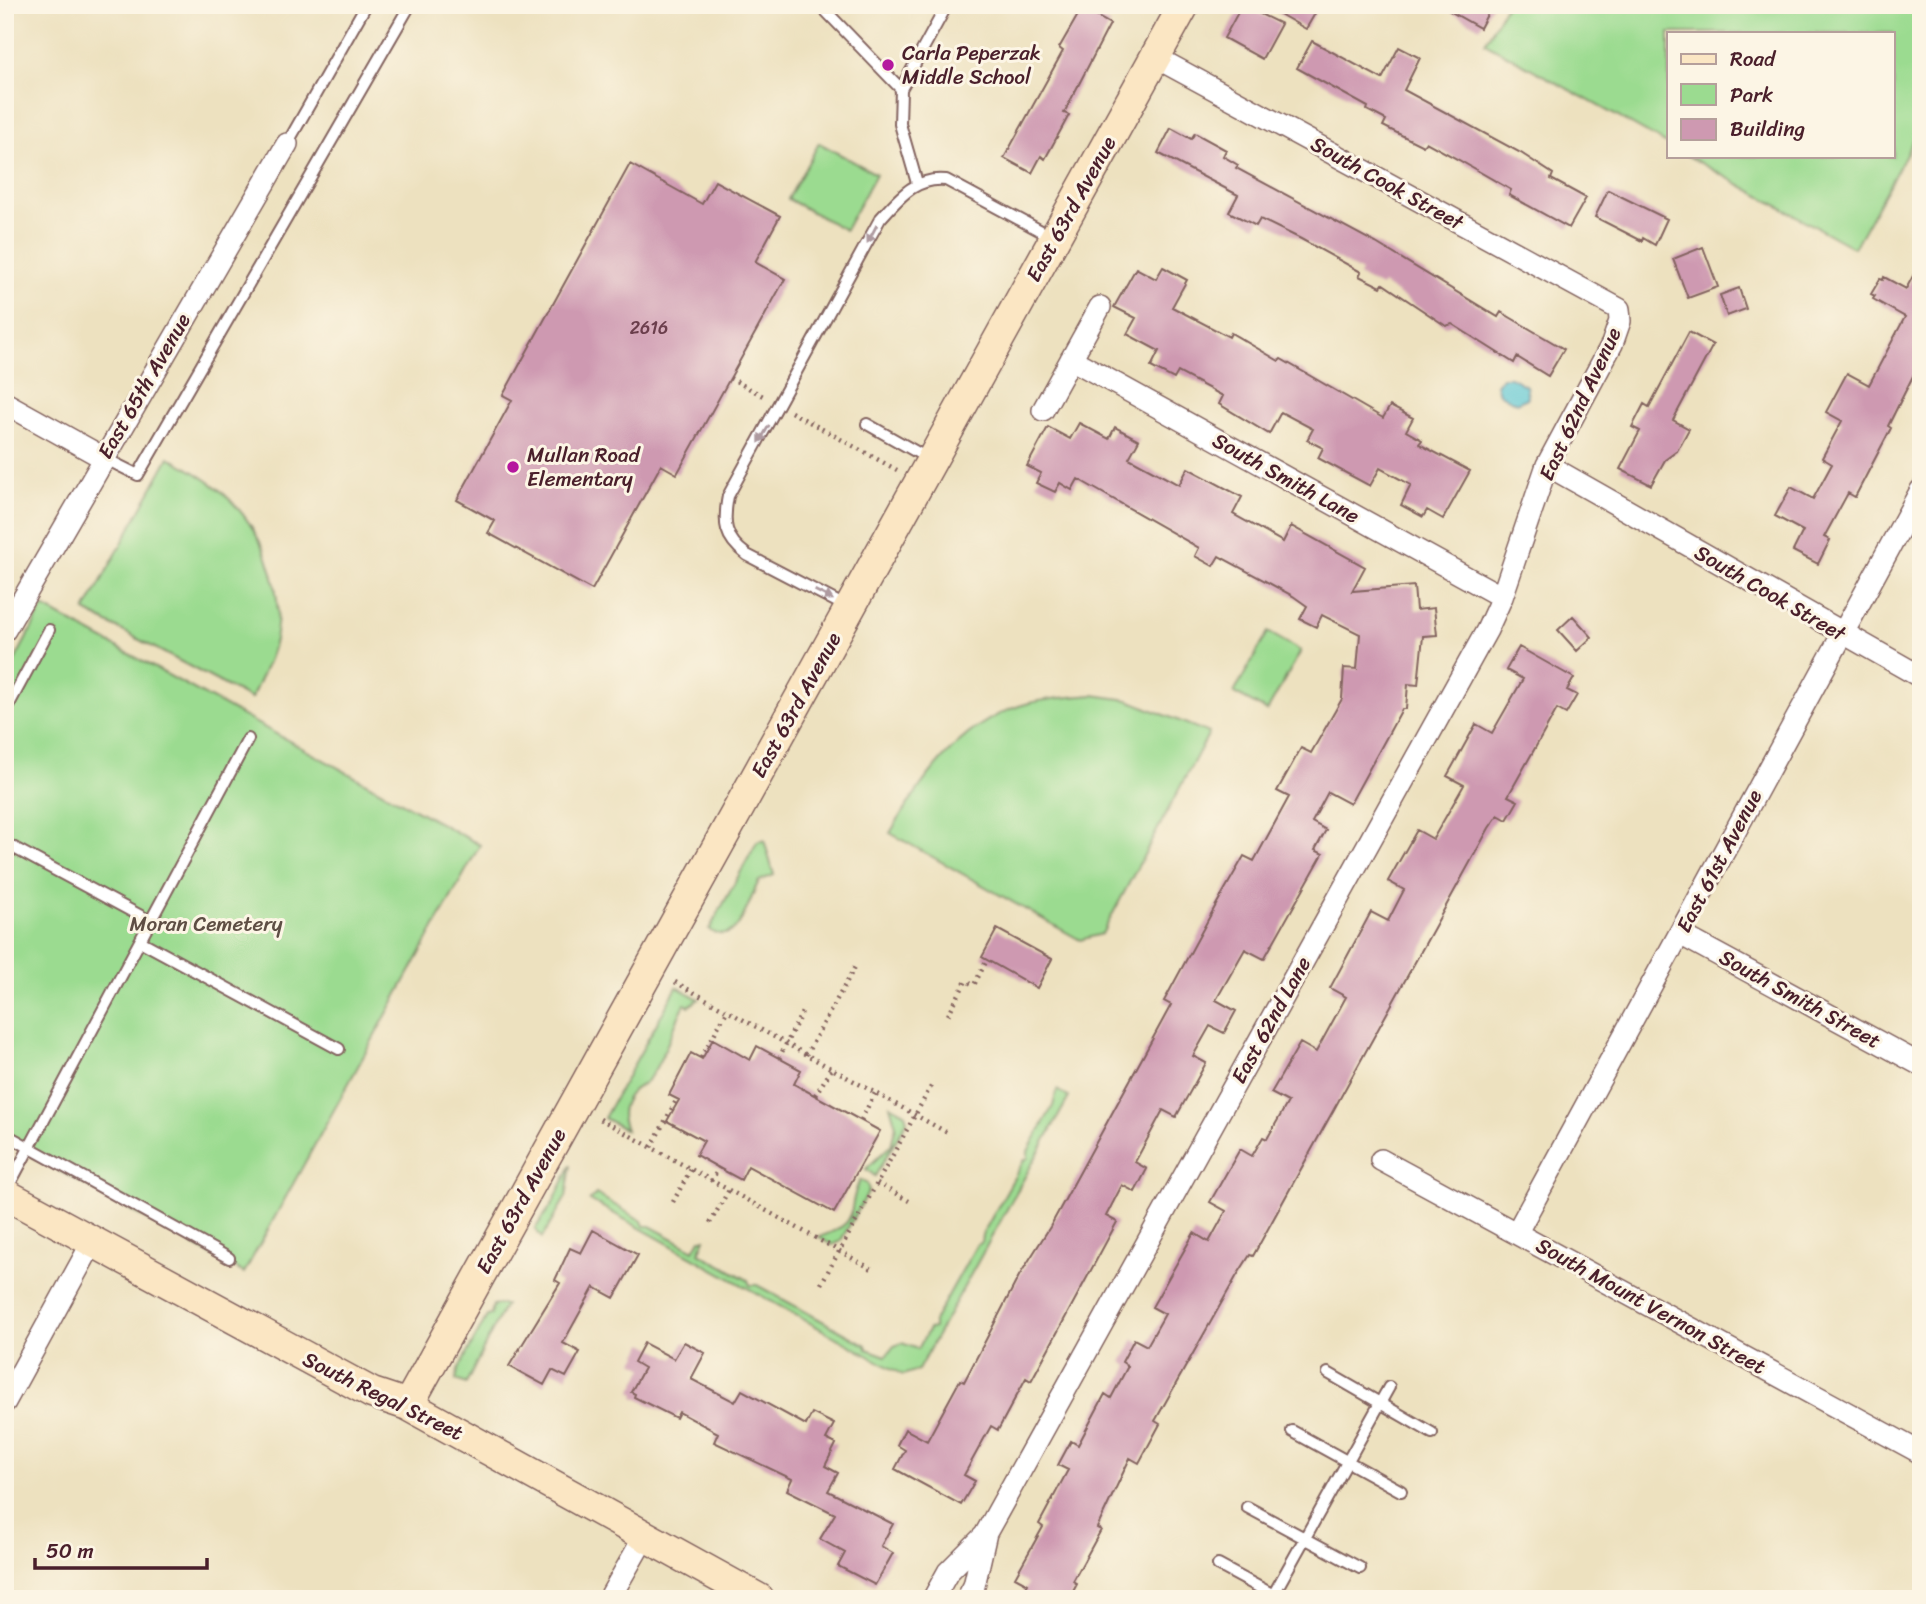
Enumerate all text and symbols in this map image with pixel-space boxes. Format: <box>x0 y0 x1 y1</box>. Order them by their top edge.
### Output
legend <box>1667 32 1895 158</box>
place label: Carla Peperzak Middle School <box>902 34 1041 96</box>
text: Road <box>1730 40 1777 78</box>
marker: Carla Peperzak Middle School <box>880 57 896 73</box>
text: Park <box>1730 76 1773 114</box>
text: Building <box>1730 110 1806 148</box>
street label: South Cook Street <box>1303 125 1472 242</box>
street label: East 63rd Avenue <box>1015 129 1127 289</box>
one-way arrow <box>866 224 878 243</box>
street label: East 65th Avenue <box>87 306 201 466</box>
house number: 2616 <box>630 312 668 344</box>
street label: East 62nd Avenue <box>1528 321 1632 487</box>
street label: South Smith Lane <box>1205 422 1367 534</box>
one-way arrow <box>758 424 770 443</box>
place label: Mullan Road Elementary <box>527 436 641 498</box>
marker: Mullan Road Elementary <box>505 459 521 475</box>
street label: South Cook Street <box>1687 534 1854 653</box>
one-way arrow <box>814 590 834 601</box>
street label: East 63rd Avenue <box>740 625 852 785</box>
street label: East 61st Avenue <box>1665 782 1773 940</box>
park label: Moran Cemetery <box>129 905 283 943</box>
street label: South Smith Street <box>1712 939 1888 1059</box>
street label: East 62nd Lane <box>1220 949 1322 1091</box>
street label: East 63rd Avenue <box>465 1121 577 1281</box>
street label: South Mount Vernon Street <box>1529 1227 1773 1385</box>
street label: South Regal Street <box>296 1340 470 1452</box>
scale bar <box>35 1527 206 1571</box>
text: 50 m <box>46 1532 94 1570</box>

